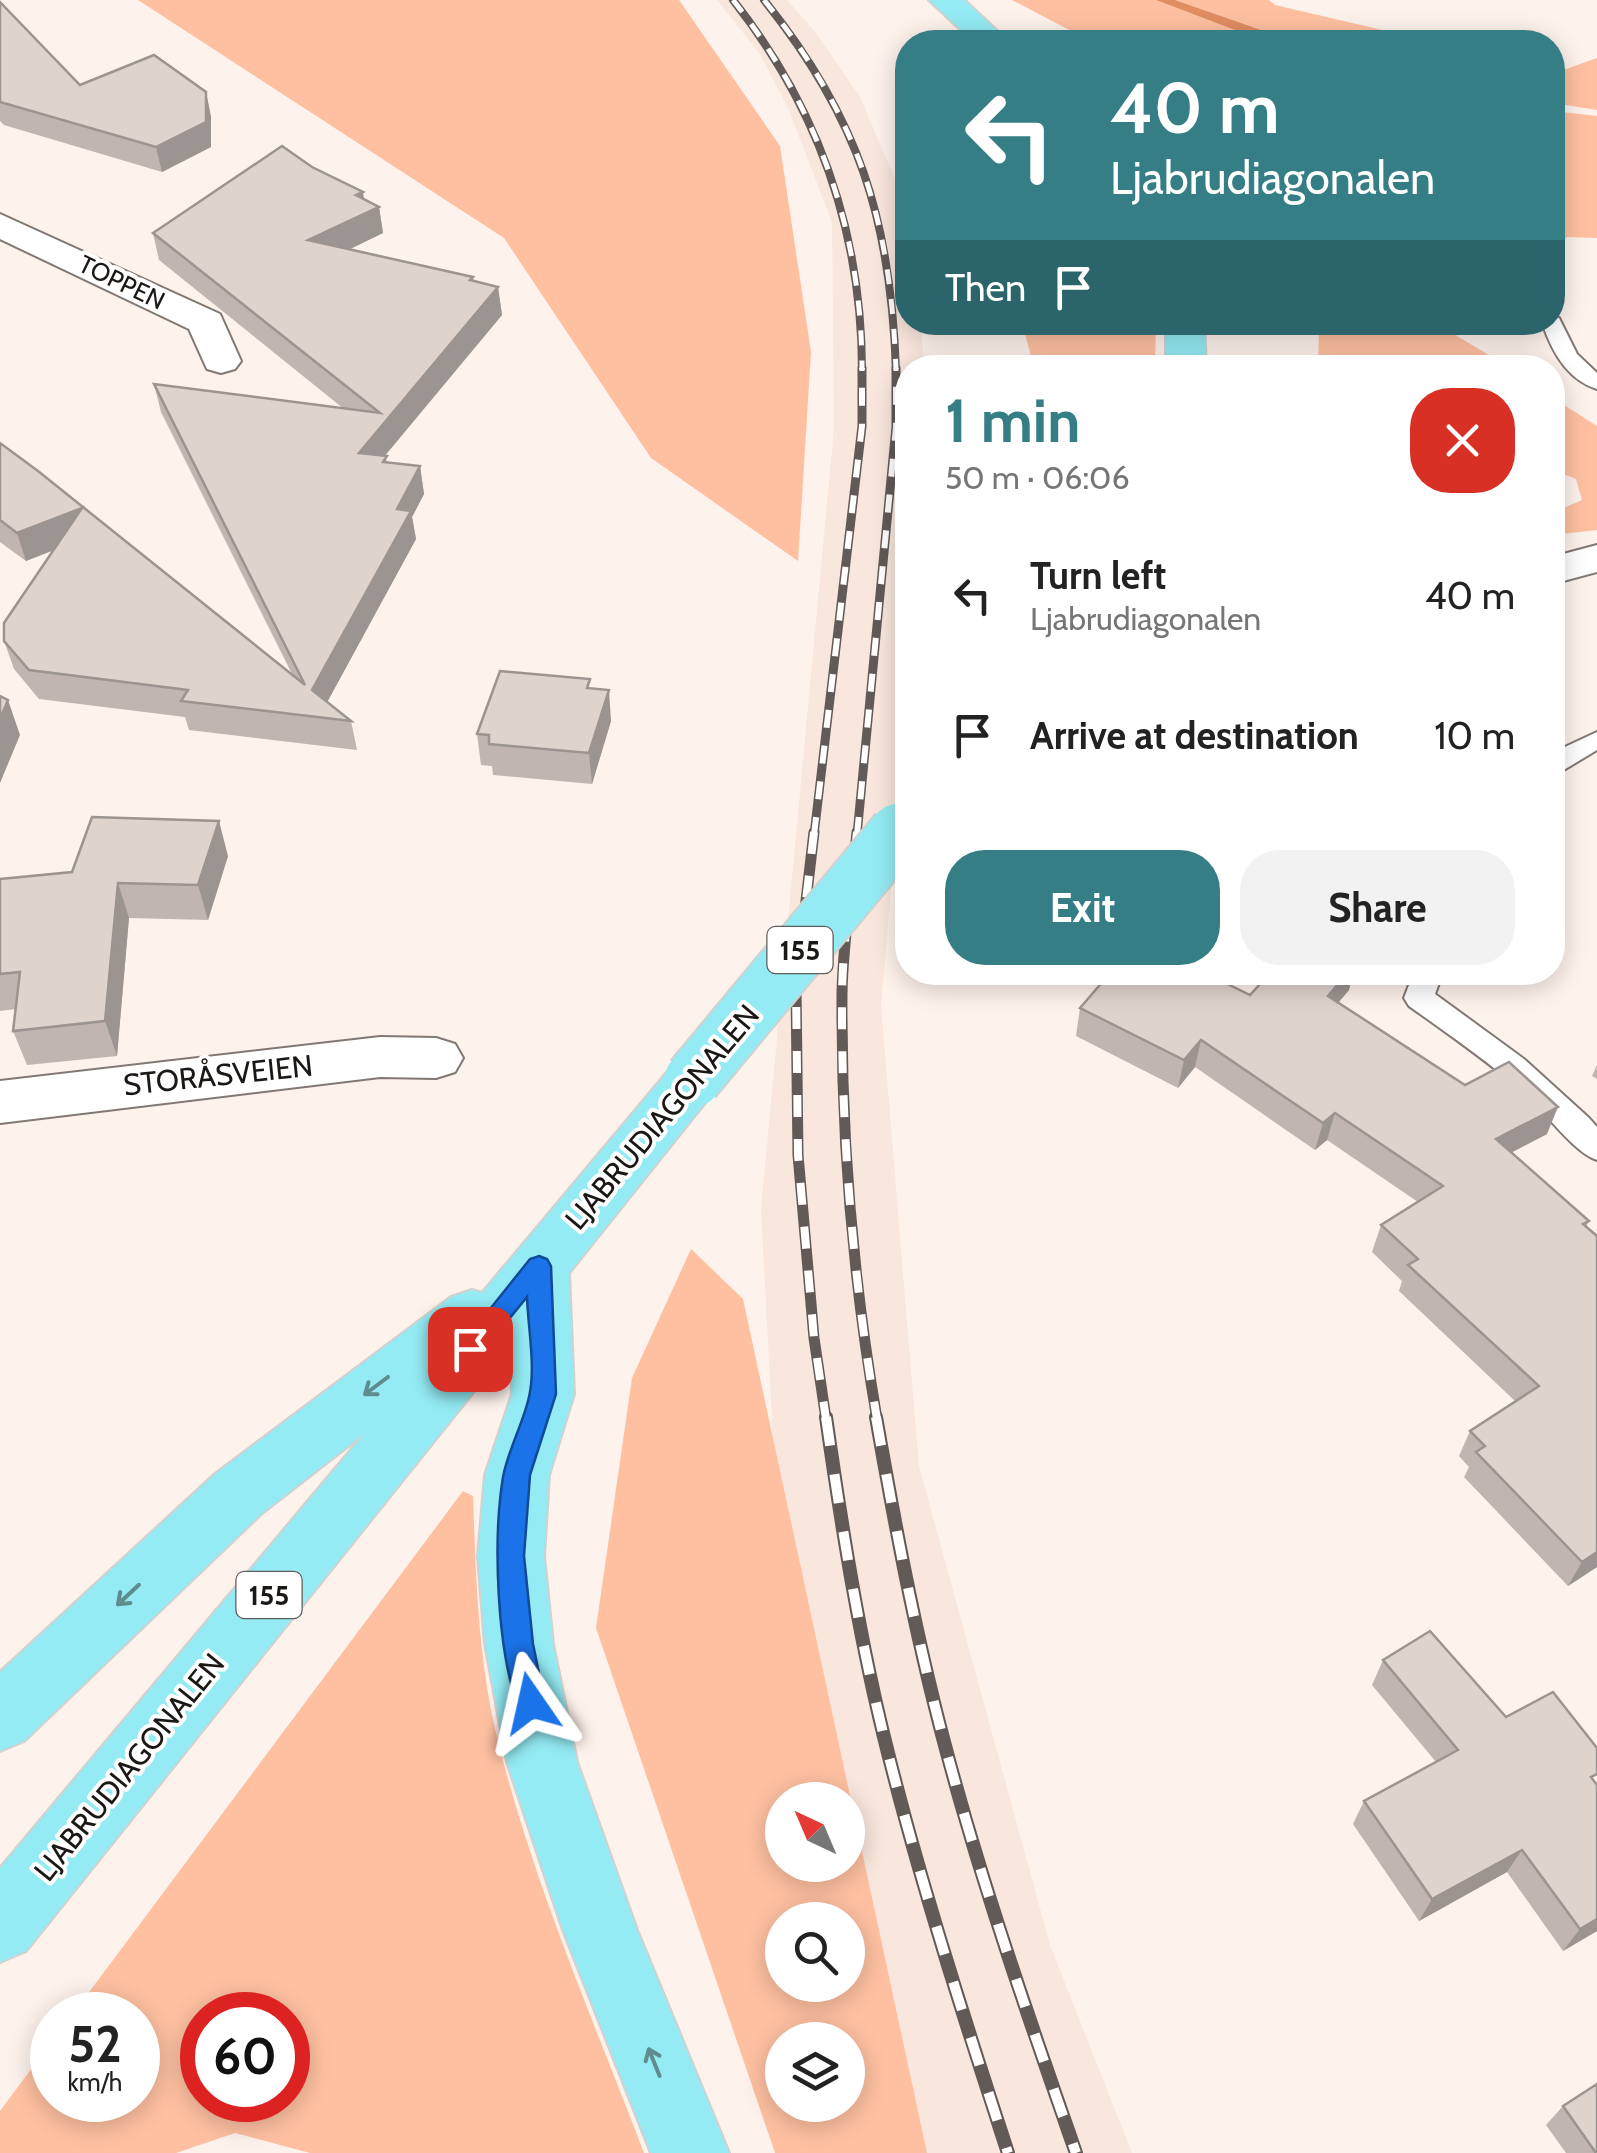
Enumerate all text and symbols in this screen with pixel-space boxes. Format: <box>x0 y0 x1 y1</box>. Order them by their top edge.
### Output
text: 40 m <box>1110 65 1279 151</box>
icon: left <box>945 70 1075 200</box>
text: Ljabrudiagonalen <box>1110 151 1435 205</box>
street label: TOPPEN <box>74 248 170 316</box>
icon: arrive <box>1046 260 1101 315</box>
text: Then <box>945 264 1026 311</box>
text: 1 min <box>945 384 1080 457</box>
button: close <box>1410 388 1515 493</box>
text: 50 m · 06:06 <box>945 458 1130 497</box>
text: Turn left <box>1030 552 1166 599</box>
icon: left <box>945 568 1000 623</box>
text: 40 m <box>1425 572 1515 619</box>
text: Ljabrudiagonalen <box>1030 599 1261 638</box>
icon: arrive <box>945 708 1000 763</box>
text: Arrive at destination <box>1030 712 1359 759</box>
text: 10 m <box>1434 712 1515 759</box>
button: Exit <box>945 850 1220 965</box>
button: Share <box>1240 850 1515 965</box>
road number: 155 <box>768 927 832 973</box>
street label: LJABRUDIAGONALEN <box>557 997 767 1237</box>
street label: STORÅSVEIEN <box>121 1047 315 1103</box>
pin <box>428 1307 513 1392</box>
icon: arrive <box>443 1322 498 1377</box>
one-way arrow <box>363 1376 390 1397</box>
road number: 155 <box>236 1572 302 1618</box>
one-way arrow <box>116 1584 141 1607</box>
street label: LJABRUDIAGONALEN <box>26 1646 232 1888</box>
position arrow <box>479 1651 583 1755</box>
north arrow <box>765 1782 865 1882</box>
map controls <box>765 1782 865 2122</box>
button: search <box>765 1902 865 2002</box>
speed limit sign: 60 <box>180 1992 310 2122</box>
text: 52 <box>68 2014 122 2075</box>
button: layers <box>765 2022 865 2122</box>
one-way arrow <box>644 2048 662 2078</box>
text: km/h <box>68 2067 122 2097</box>

